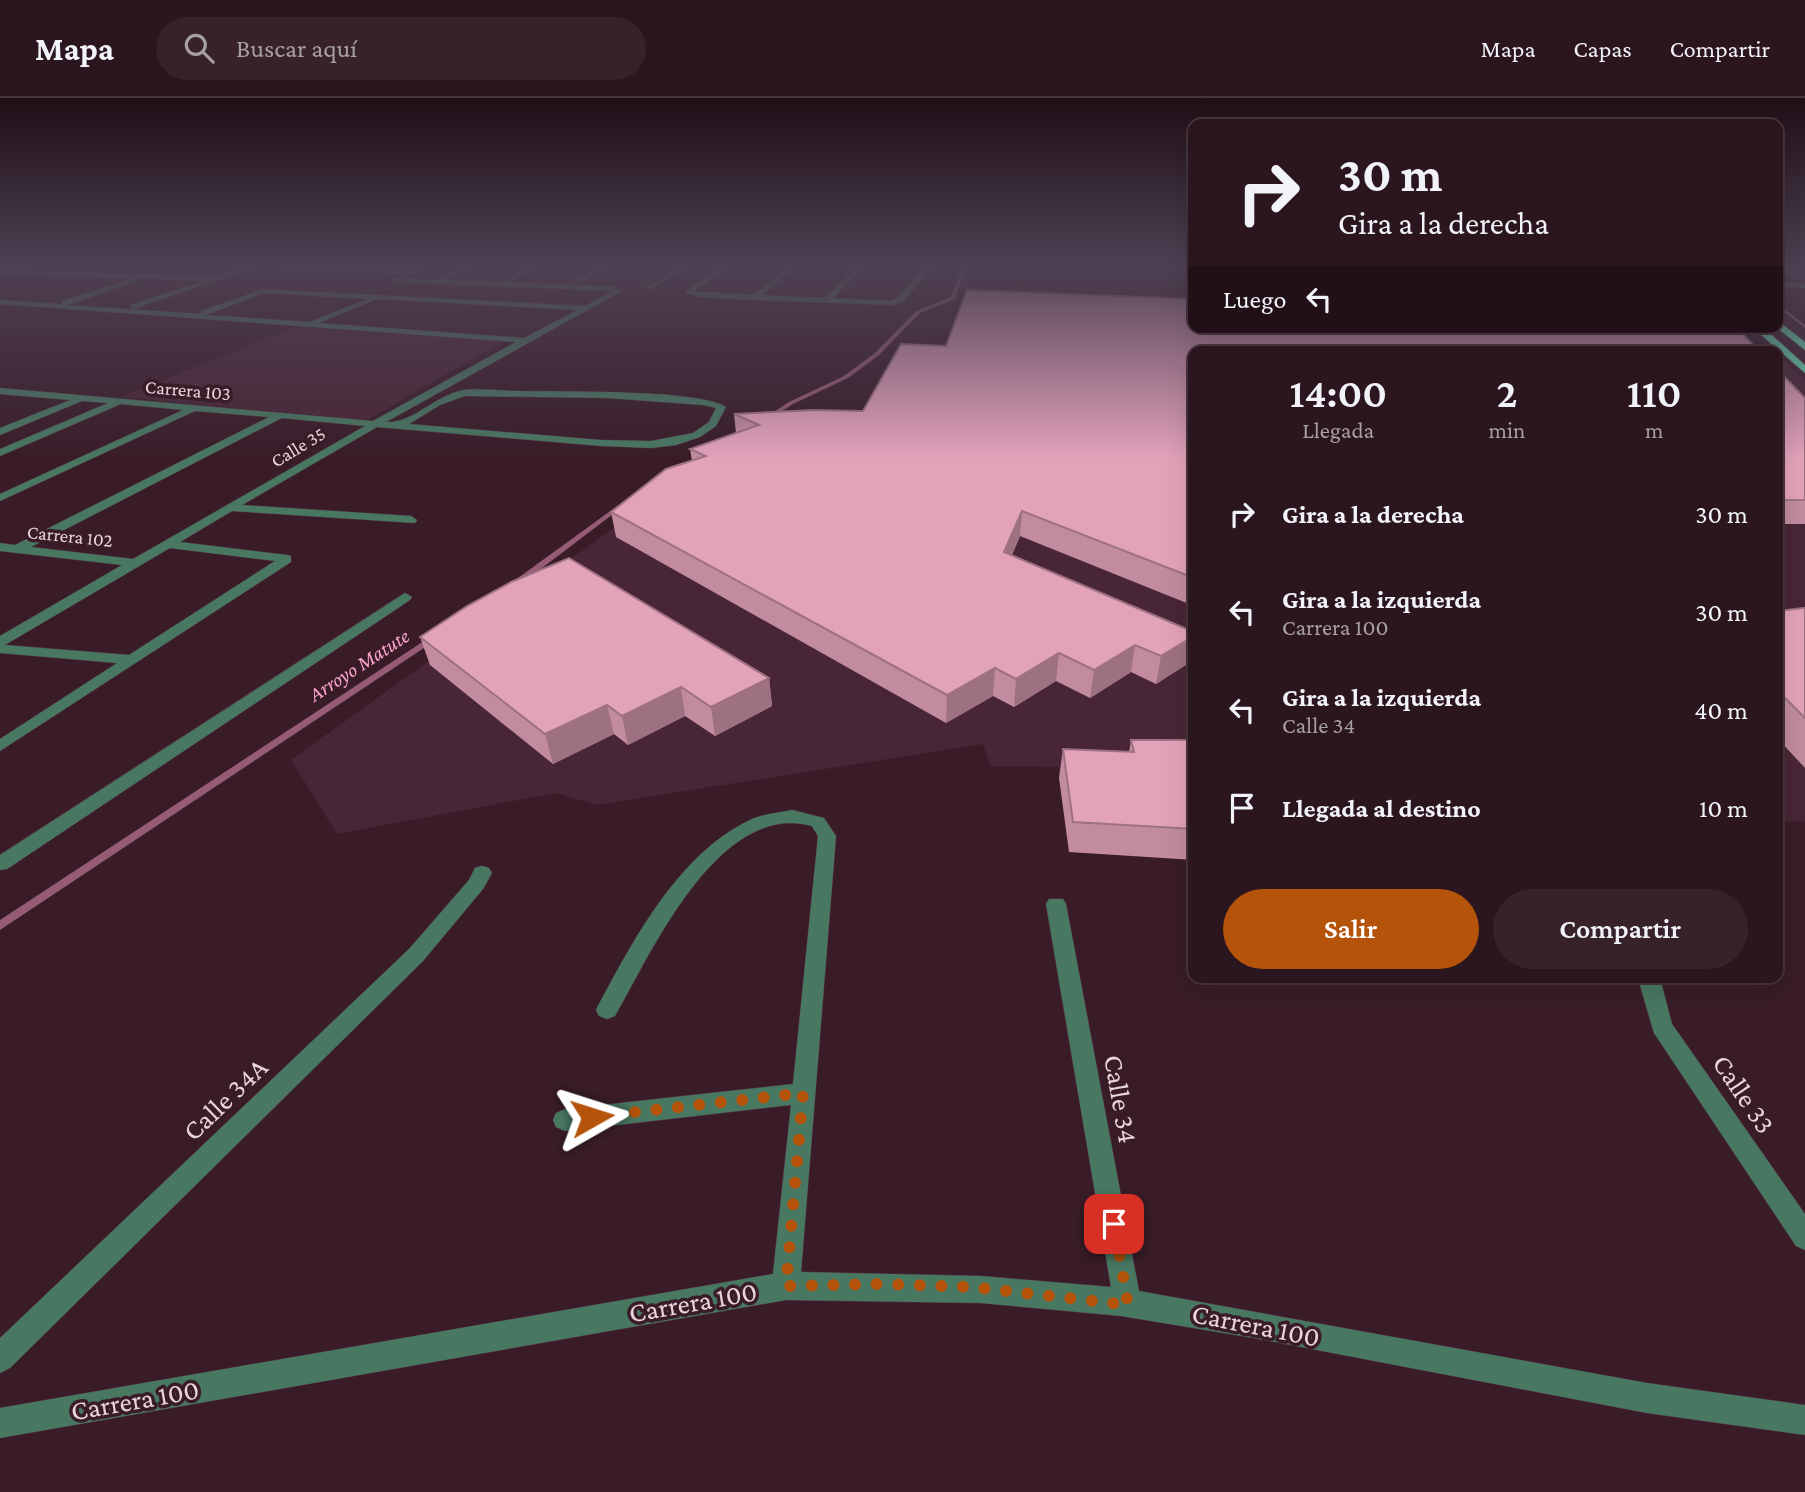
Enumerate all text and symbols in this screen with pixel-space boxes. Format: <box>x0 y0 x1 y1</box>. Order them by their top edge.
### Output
search box <box>156 17 646 80</box>
icon: search <box>180 29 218 67</box>
text: Mapa <box>35 30 114 67</box>
text: Buscar aquí <box>236 34 357 63</box>
text: Mapa <box>1481 35 1536 62</box>
text: Capas <box>1574 35 1632 62</box>
text: Compartir <box>1670 35 1770 62</box>
icon: right <box>1223 147 1314 238</box>
text: 30 m <box>1338 147 1443 202</box>
text: Gira a la derecha <box>1338 205 1549 241</box>
icon: left <box>1300 280 1338 318</box>
text: Luego <box>1223 285 1286 314</box>
text: 14:00 <box>1289 369 1387 416</box>
text: 2 <box>1497 369 1517 416</box>
text: 110 <box>1627 369 1682 416</box>
street label: Carrera 103 <box>144 376 232 404</box>
text: Llegada <box>1302 417 1374 443</box>
text: min <box>1489 417 1525 443</box>
text: m <box>1645 417 1663 443</box>
street label: Calle 35 <box>267 423 329 471</box>
icon: right <box>1223 495 1261 533</box>
text: Gira a la derecha <box>1282 500 1464 529</box>
text: 30 m <box>1695 500 1748 529</box>
street label: Carrera 102 <box>26 521 114 551</box>
text: Gira a la izquierda <box>1282 585 1481 614</box>
icon: left <box>1223 593 1261 631</box>
text: 30 m <box>1695 598 1748 627</box>
text: Carrera 100 <box>1282 614 1388 640</box>
water label: Arroyo Matute <box>303 624 414 707</box>
text: Gira a la izquierda <box>1282 683 1481 712</box>
icon: left <box>1223 691 1261 729</box>
text: 40 m <box>1694 696 1748 725</box>
text: Calle 34 <box>1282 712 1355 738</box>
icon: arrive <box>1223 789 1261 827</box>
text: Llegada al destino <box>1282 794 1481 823</box>
text: 10 m <box>1699 794 1748 823</box>
button: Salir <box>1223 889 1479 969</box>
button: Compartir <box>1493 889 1748 969</box>
street label: Calle 33 <box>1707 1049 1781 1139</box>
street label: Calle 34A <box>176 1051 274 1147</box>
street label: Calle 34 <box>1098 1052 1144 1146</box>
position arrow <box>555 1080 629 1154</box>
pin <box>1084 1194 1144 1254</box>
icon: arrive <box>1095 1205 1133 1243</box>
street label: Carrera 100 <box>627 1275 759 1329</box>
street label: Carrera 100 <box>1189 1297 1323 1353</box>
street label: Carrera 100 <box>69 1373 201 1427</box>

